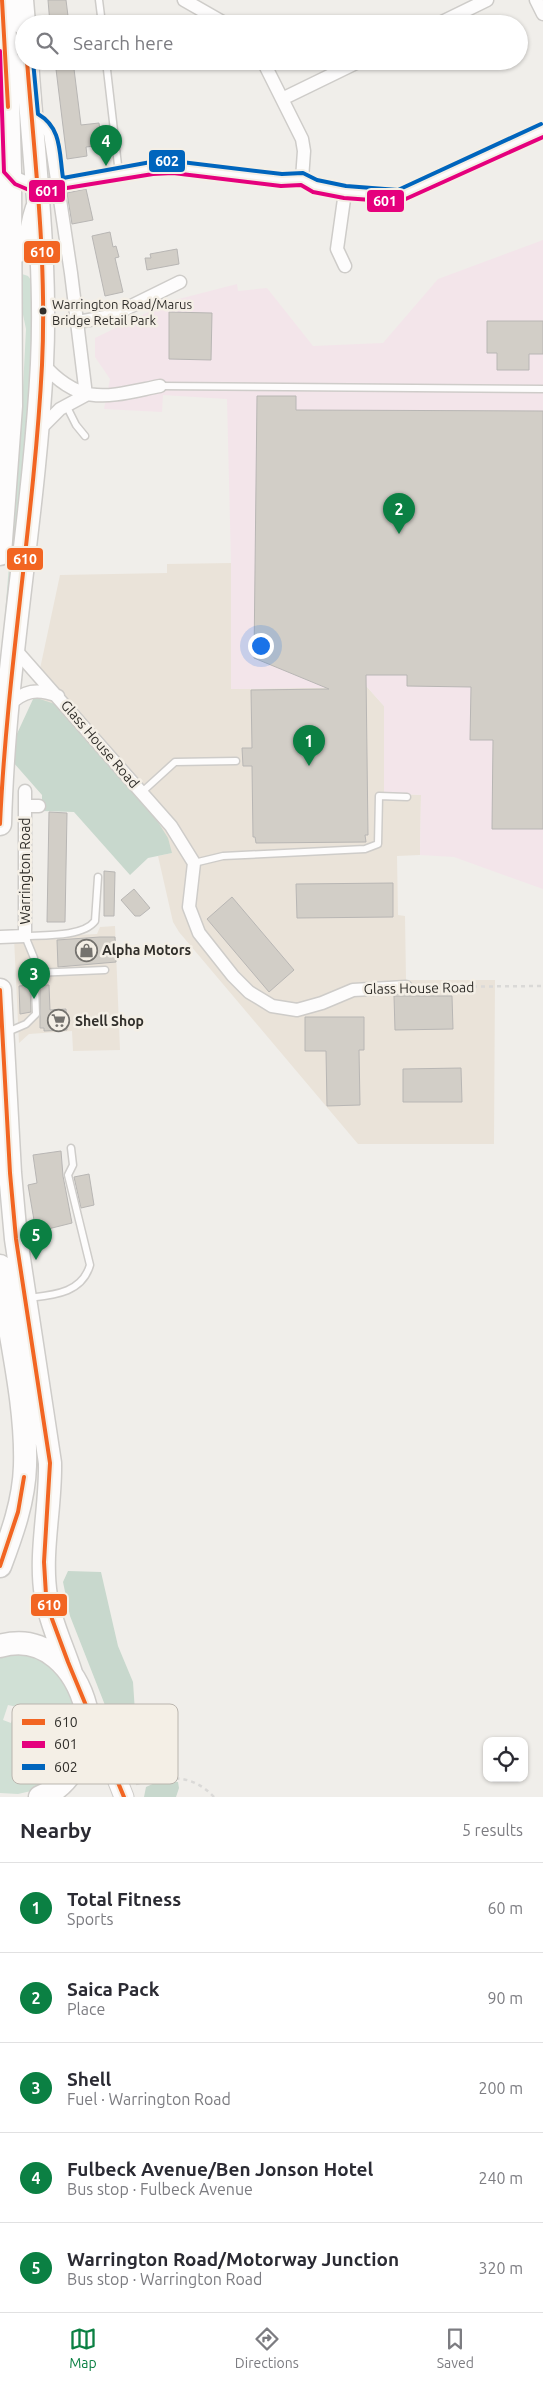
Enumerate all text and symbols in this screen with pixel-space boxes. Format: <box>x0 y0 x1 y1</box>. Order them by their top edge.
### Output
search box <box>15 15 528 70</box>
icon: search <box>33 29 61 57</box>
text: Search here <box>73 32 173 54</box>
pin: 4 <box>90 125 122 166</box>
line badge: 602 <box>148 149 186 173</box>
text: 602 <box>155 153 179 169</box>
line badge: 601 <box>28 179 66 203</box>
text: 601 <box>35 183 59 199</box>
line badge: 601 <box>366 189 405 213</box>
text: 601 <box>373 193 397 209</box>
line badge: 610 <box>23 240 61 264</box>
text: 610 <box>30 244 54 260</box>
place label: Warrington Road/Marus Bridge Retail Park <box>52 297 193 327</box>
marker: Warrington Road/Marus Bridge Retail Park <box>38 306 48 316</box>
pin: 2 <box>383 493 415 534</box>
line badge: 610 <box>6 547 44 571</box>
text: 610 <box>13 551 37 567</box>
your location <box>248 633 274 659</box>
street label: Glass House Road <box>58 697 142 791</box>
pin: 1 <box>293 725 325 766</box>
street label: Warrington Road <box>17 817 33 925</box>
shop icon: Alpha Motors <box>74 938 98 962</box>
place label: Alpha Motors <box>102 942 191 958</box>
pin: 3 <box>18 958 50 999</box>
street label: Glass House Road <box>363 979 475 997</box>
supermarket icon: Shell Shop <box>47 1009 71 1033</box>
place label: Shell Shop <box>75 1013 144 1029</box>
pin: 5 <box>20 1219 52 1260</box>
line badge: 610 <box>30 1593 68 1617</box>
text: 610 <box>37 1597 61 1613</box>
legend <box>12 1704 178 1784</box>
text: 610 <box>54 1714 78 1730</box>
text: 601 <box>54 1736 78 1752</box>
map controls <box>483 1737 528 1782</box>
button: locate <box>483 1737 528 1782</box>
text: 602 <box>54 1759 78 1775</box>
text: Nearby <box>20 1818 91 1842</box>
text: 5 results <box>462 1821 523 1839</box>
text: Total Fitness <box>67 1888 181 1910</box>
text: 1 <box>31 1899 41 1917</box>
text: 60 m <box>487 1899 523 1917</box>
text: Sports <box>67 1910 113 1928</box>
text: Saica Pack <box>67 1978 159 2000</box>
text: 2 <box>31 1989 41 2007</box>
text: 90 m <box>487 1989 523 2007</box>
text: Place <box>67 2000 105 2018</box>
text: Shell <box>67 2068 111 2090</box>
text: 3 <box>31 2079 41 2097</box>
text: 200 m <box>478 2079 523 2097</box>
text: Fuel · Warrington Road <box>67 2090 231 2108</box>
text: Fulbeck Avenue/Ben Jonson Hotel <box>67 2158 373 2180</box>
text: 4 <box>31 2169 41 2187</box>
text: 240 m <box>478 2169 523 2187</box>
text: Bus stop · Fulbeck Avenue <box>67 2180 253 2198</box>
text: Warrington Road/Motorway Junction <box>67 2248 399 2270</box>
text: 5 <box>31 2259 41 2277</box>
text: 320 m <box>478 2259 523 2277</box>
text: Bus stop · Warrington Road <box>67 2270 262 2288</box>
tab: Map <box>69 2325 97 2371</box>
tab: Directions <box>235 2325 299 2371</box>
tab: Saved <box>437 2325 474 2371</box>

